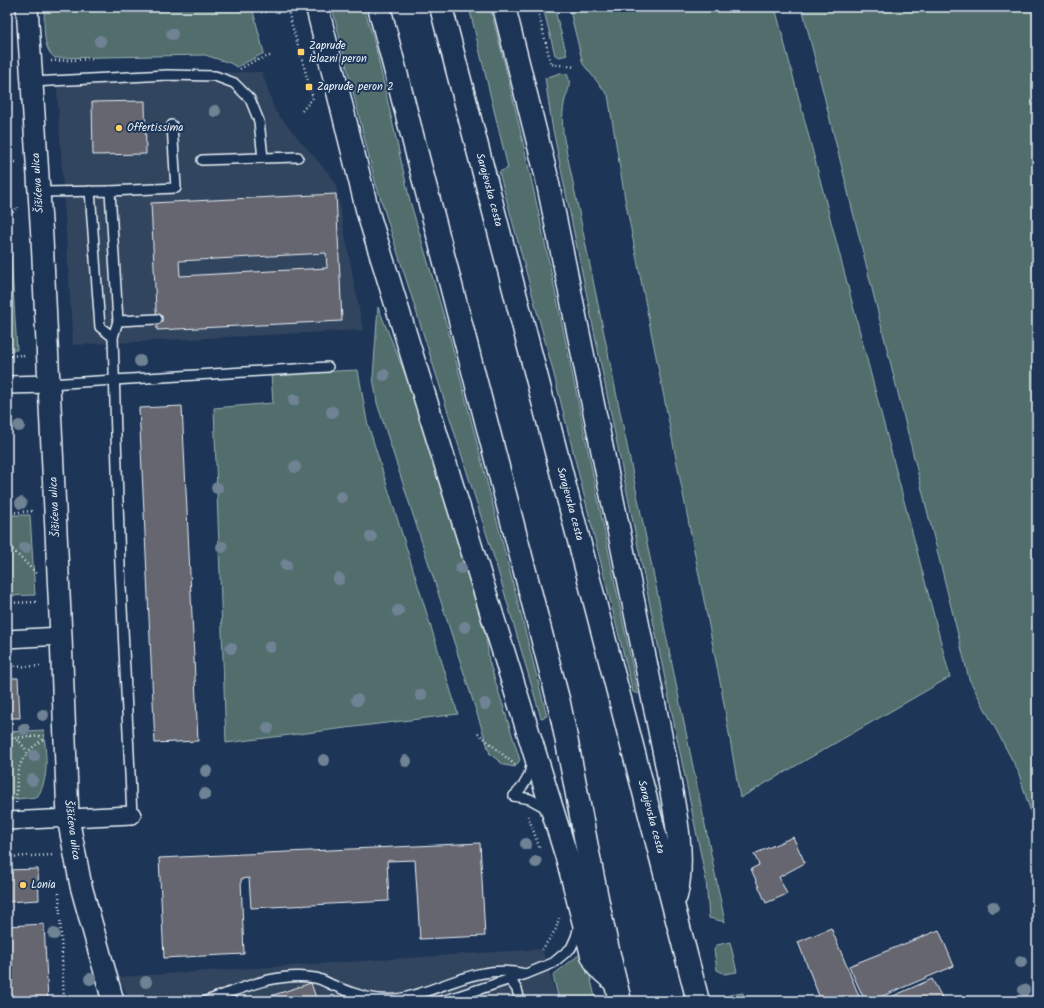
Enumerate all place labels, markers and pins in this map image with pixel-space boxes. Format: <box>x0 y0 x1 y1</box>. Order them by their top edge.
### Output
place label: Zapruđe izlazni peron <box>309 37 367 68</box>
marker: Zapruđe izlazni peron <box>296 47 306 57</box>
place label: Zapruđe peron 2 <box>317 78 394 96</box>
marker: Zapruđe peron 2 <box>304 82 314 92</box>
place label: Offertissima <box>127 119 183 137</box>
marker: Offertissima <box>114 123 124 133</box>
place label: Lonia <box>31 876 56 894</box>
marker: Lonia <box>18 880 28 890</box>

